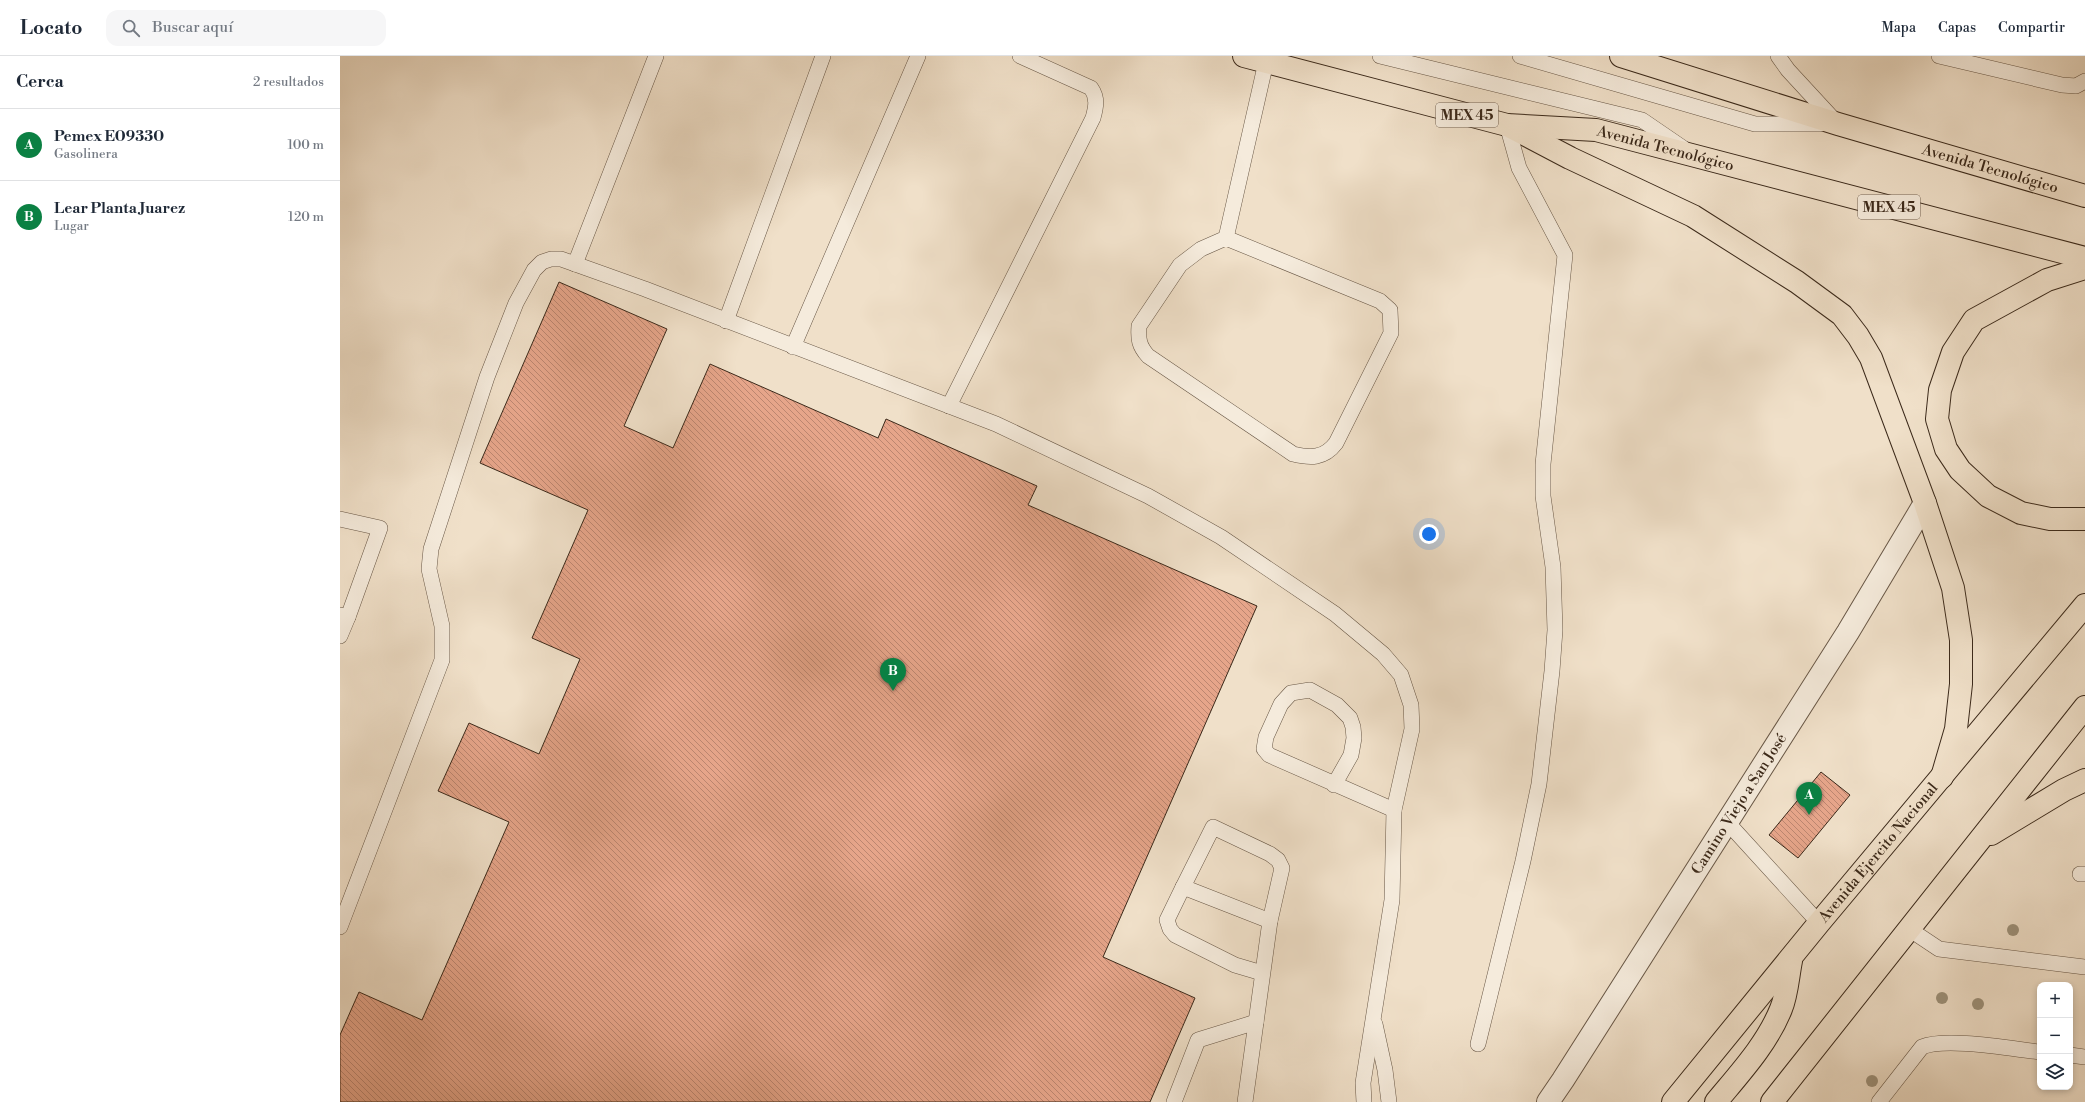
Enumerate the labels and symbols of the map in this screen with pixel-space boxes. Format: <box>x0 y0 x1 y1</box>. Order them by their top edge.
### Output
road number: MEX 45 <box>1436 103 1498 127</box>
street label: Avenida Tecnológico <box>1594 121 1736 176</box>
street label: Avenida Tecnológico <box>1919 140 2060 198</box>
road number: MEX 45 <box>1858 195 1920 219</box>
your location <box>1419 524 1439 544</box>
pin: B <box>880 658 906 691</box>
street label: Camino Viejo a San José <box>1687 730 1791 878</box>
street label: Avenida Ejercito Nacional <box>1814 779 1943 927</box>
pin: A <box>1796 782 1822 815</box>

